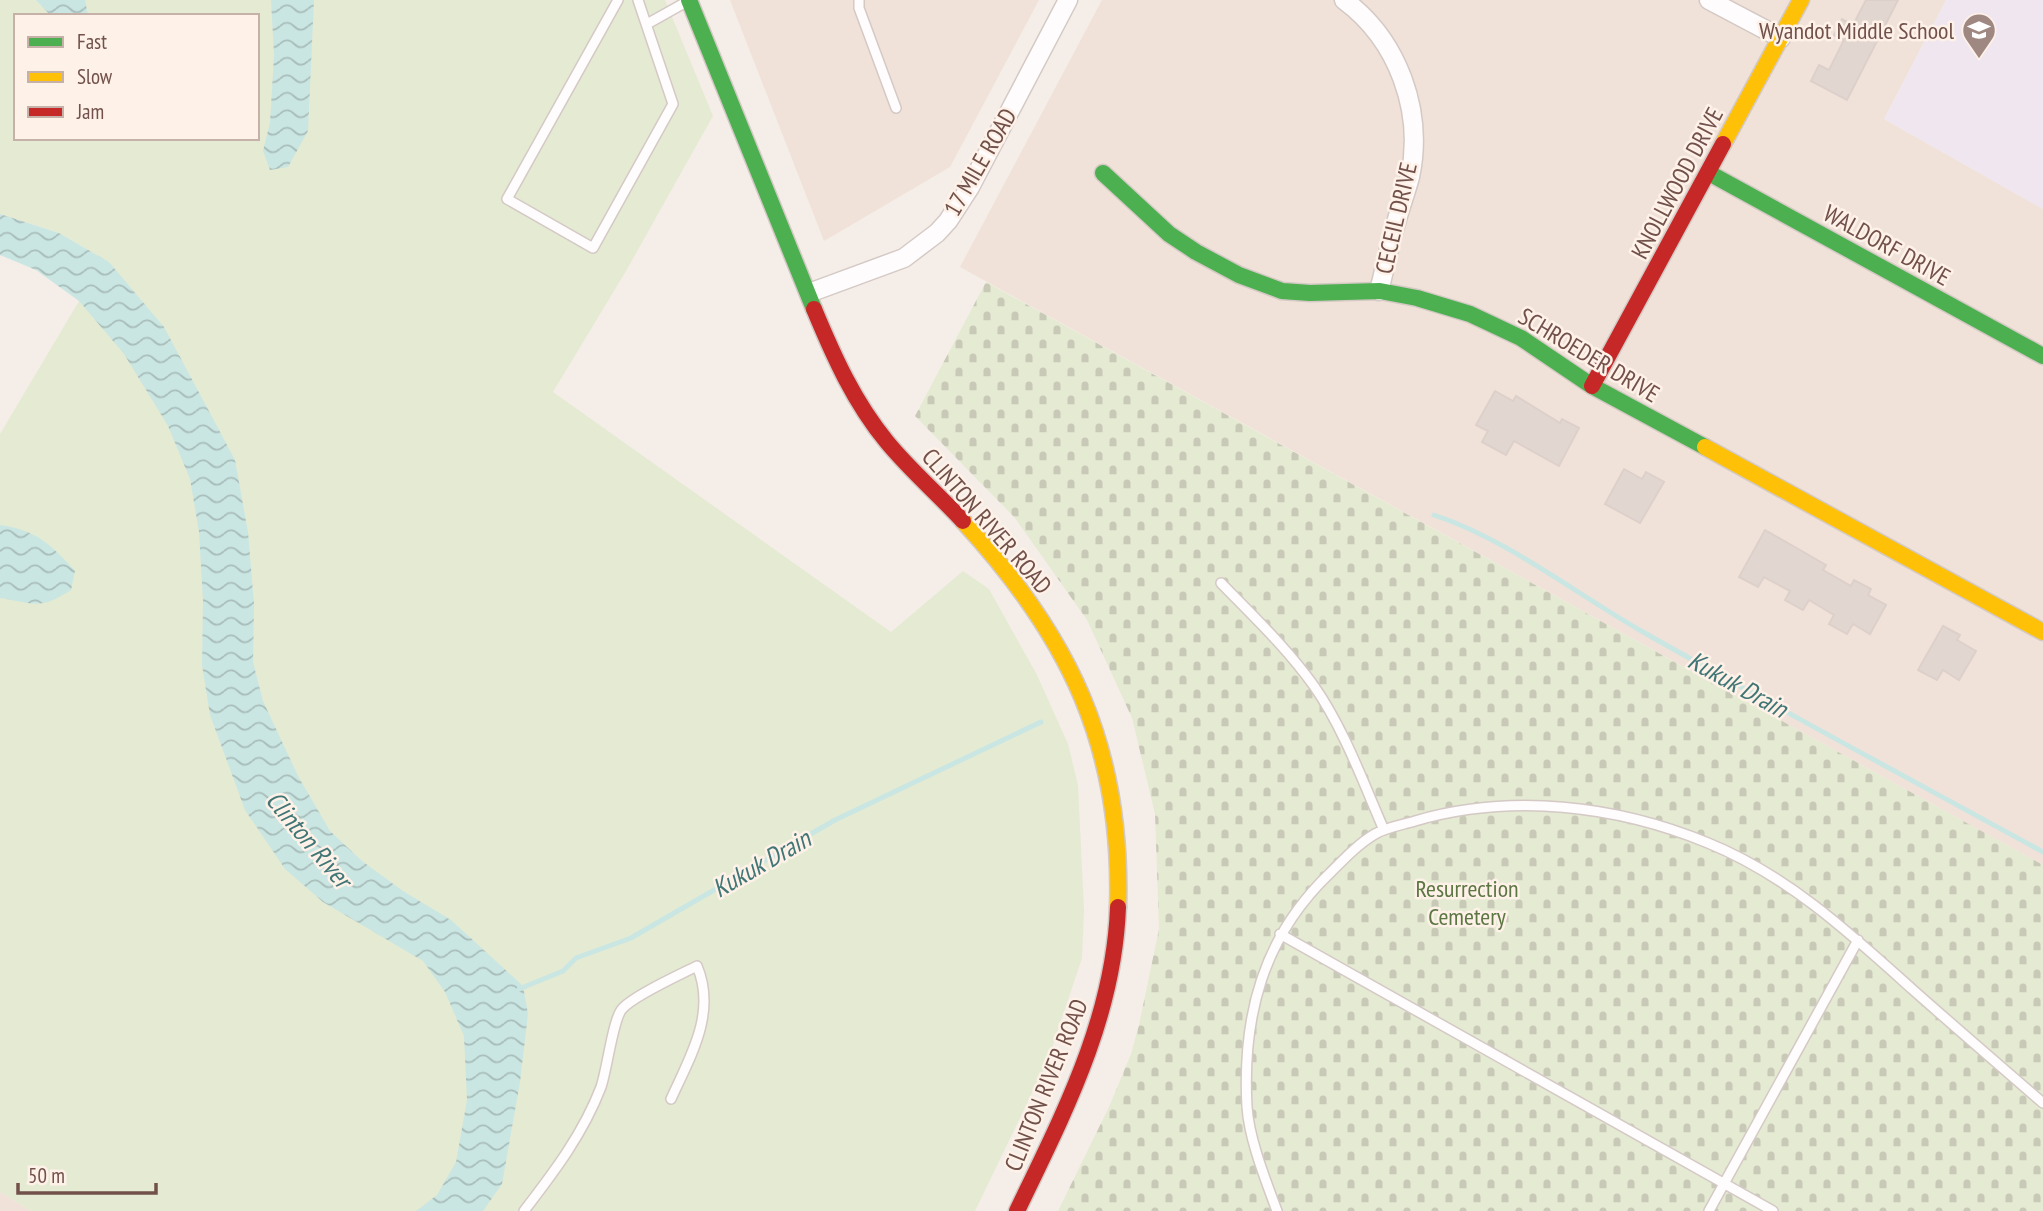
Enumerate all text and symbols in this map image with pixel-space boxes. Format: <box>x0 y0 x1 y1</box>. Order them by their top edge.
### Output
school or university icon: Wyandot Middle School <box>1960 11 1998 60</box>
legend <box>14 14 259 140</box>
place label: Wyandot Middle School <box>1759 15 1954 46</box>
text: Fast <box>77 28 107 55</box>
text: Slow <box>77 63 113 90</box>
text: Jam <box>76 98 104 125</box>
street label: KNOLLWOOD DRIVE <box>1624 102 1730 264</box>
street label: 17 MILE ROAD <box>937 103 1023 221</box>
street label: CECEIL DRIVE <box>1368 159 1424 277</box>
street label: WALDORF DRIVE <box>1818 197 1956 293</box>
street label: SCHROEDER DRIVE <box>1513 301 1665 409</box>
street label: CLINTON RIVER ROAD <box>915 442 1059 600</box>
water label: Kukuk Drain <box>1683 643 1795 725</box>
water label: Clinton River <box>259 784 361 897</box>
water label: Kukuk Drain <box>706 821 817 904</box>
park label: Resurrection Cemetery <box>1415 873 1519 932</box>
street label: CLINTON RIVER ROAD <box>997 994 1095 1176</box>
scale bar <box>18 1152 156 1196</box>
text: 50 m <box>28 1162 65 1189</box>

